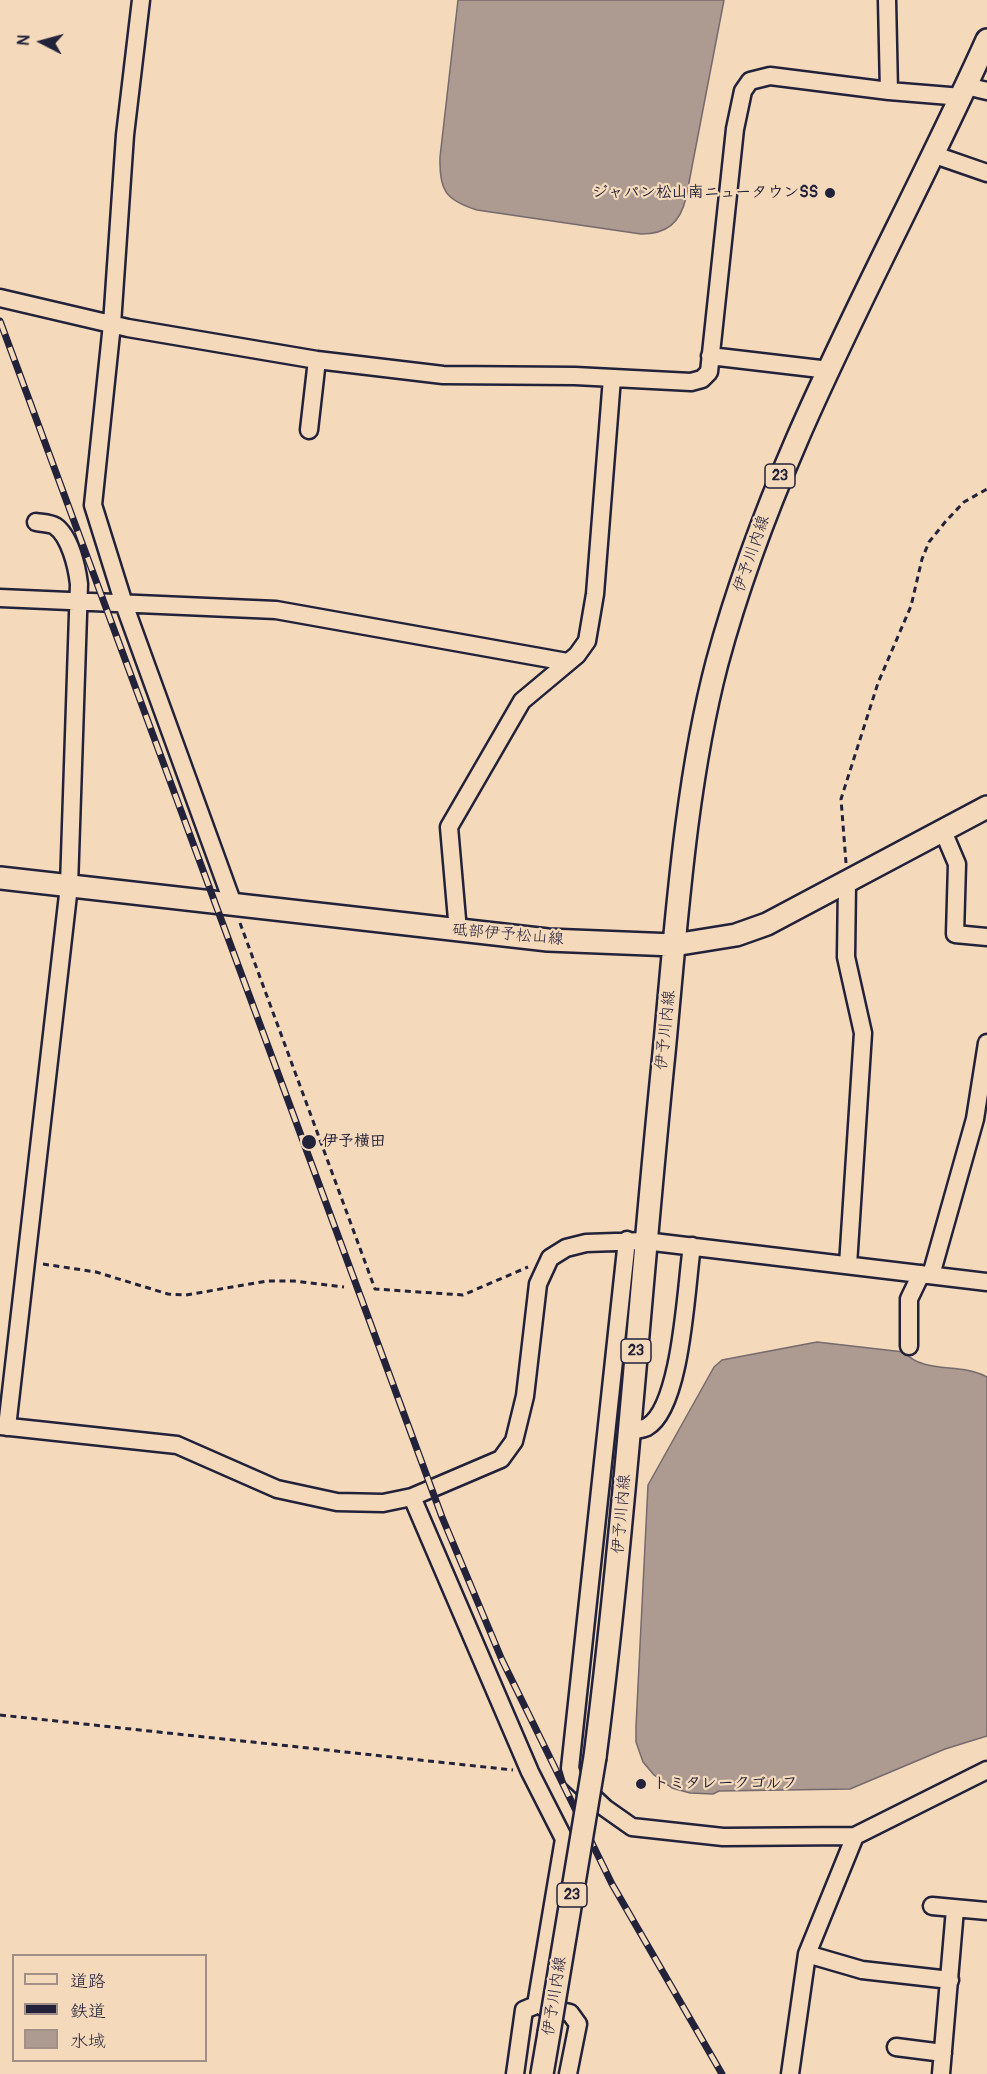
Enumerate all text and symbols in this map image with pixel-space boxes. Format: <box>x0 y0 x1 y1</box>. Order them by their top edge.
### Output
north arrow <box>12 12 72 72</box>
text: N <box>14 34 35 47</box>
place label: ジャパン松山南ニュータウンSS <box>592 183 818 203</box>
marker: ジャパン松山南ニュータウンSS <box>823 186 837 200</box>
road number: 23 <box>765 464 795 488</box>
street label: 伊予川内線 <box>730 513 774 595</box>
street label: 砥部伊予松山線 <box>451 921 565 949</box>
street label: 伊予川内線 <box>652 989 680 1071</box>
place label: 伊予横田 <box>322 1132 386 1152</box>
marker: 伊予横田 <box>300 1133 318 1151</box>
road number: 23 <box>621 1339 651 1363</box>
street label: 伊予川内線 <box>609 1473 635 1555</box>
place label: トミタレークゴルフ <box>653 1774 798 1794</box>
marker: トミタレークゴルフ <box>634 1777 648 1791</box>
road number: 23 <box>557 1883 587 1907</box>
legend <box>12 1954 207 2062</box>
street label: 伊予川内線 <box>539 1955 571 2037</box>
text: 道路 <box>70 1970 106 1993</box>
text: 鉄道 <box>70 2000 106 2023</box>
text: 水域 <box>70 2030 106 2053</box>

